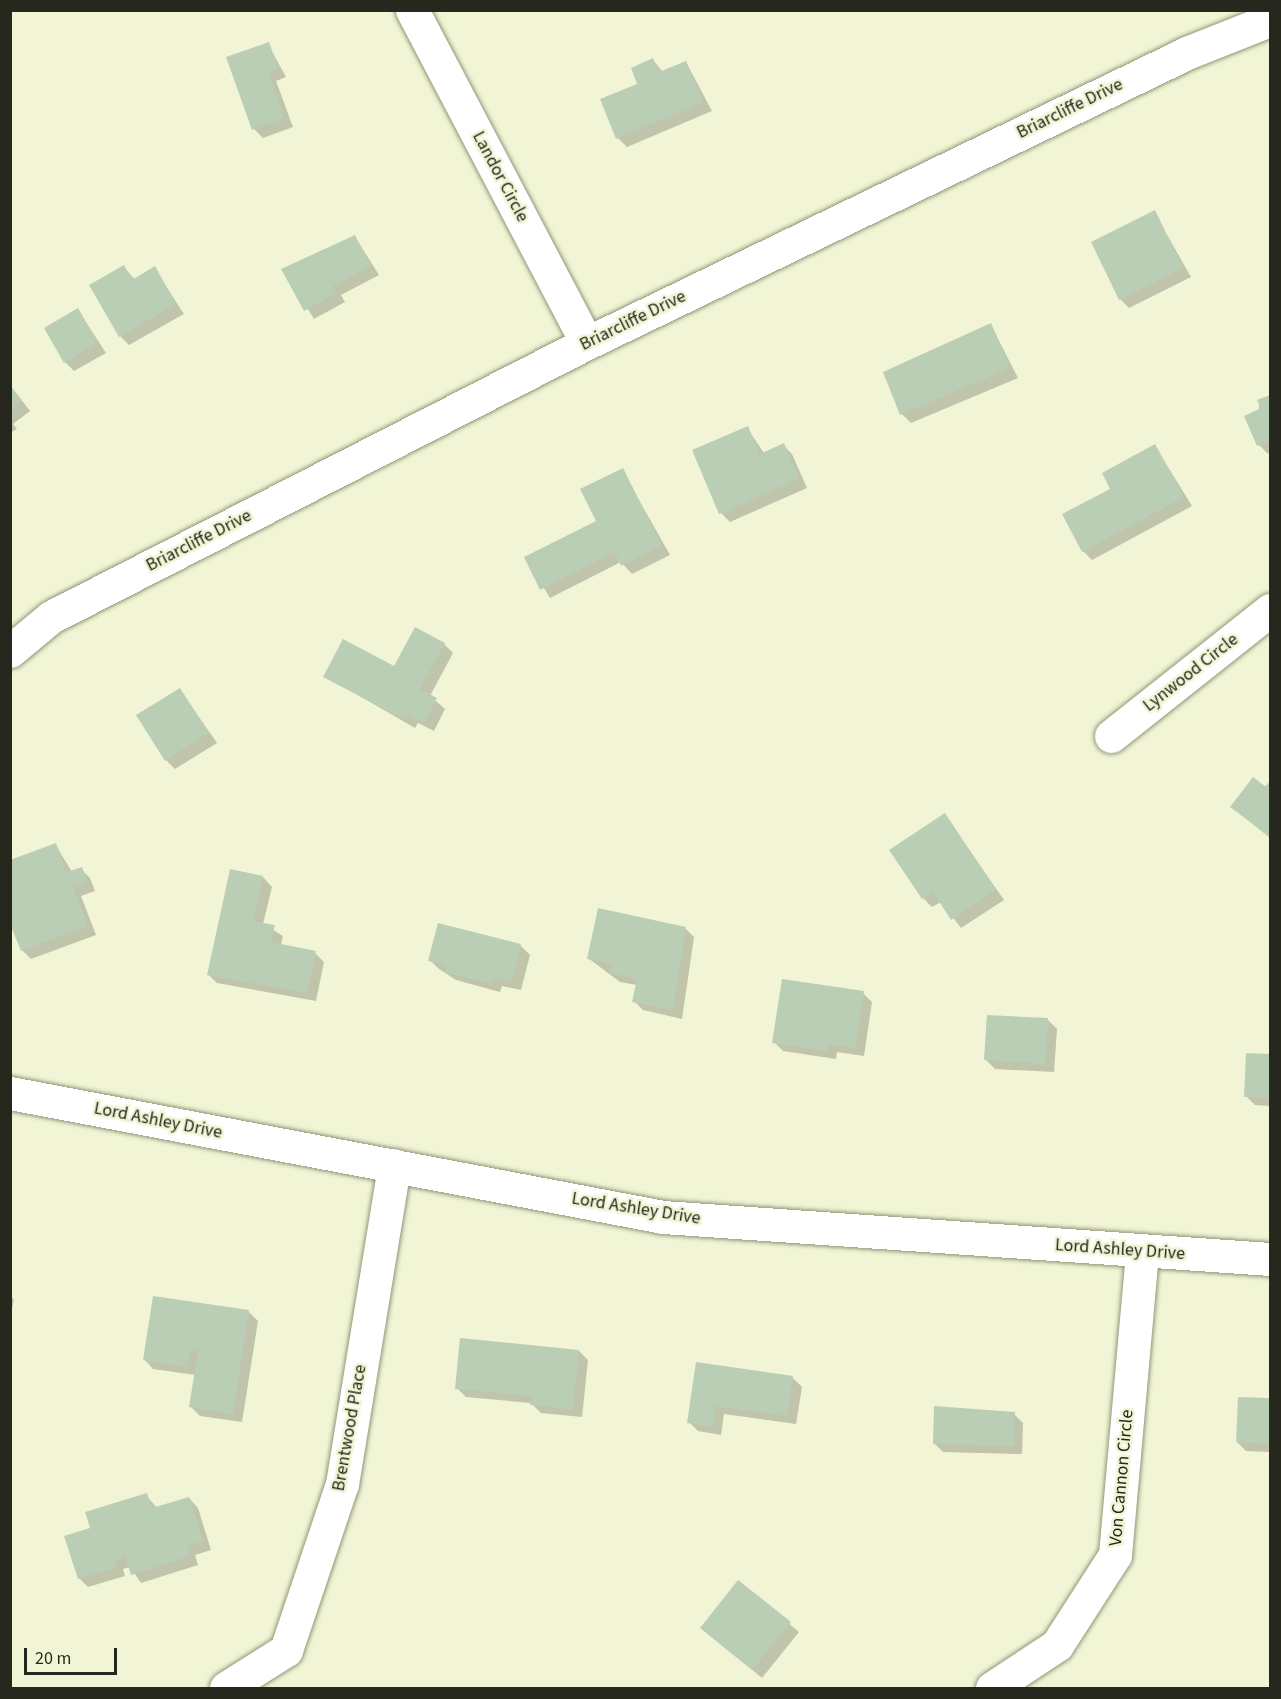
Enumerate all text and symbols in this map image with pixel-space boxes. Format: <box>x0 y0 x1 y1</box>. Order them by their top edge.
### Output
street label: Briarcliffe Drive <box>1013 74 1127 144</box>
street label: Landor Circle <box>467 128 533 226</box>
street label: Briarcliffe Drive <box>576 286 690 356</box>
street label: Briarcliffe Drive <box>143 505 255 577</box>
street label: Lynwood Circle <box>1139 629 1243 717</box>
street label: Lord Ashley Drive <box>92 1098 224 1144</box>
street label: Lord Ashley Drive <box>570 1188 702 1230</box>
street label: Lord Ashley Drive <box>1054 1235 1186 1265</box>
street label: Brentwood Place <box>328 1363 372 1493</box>
street label: Von Cannon Circle <box>1105 1409 1139 1547</box>
scale bar <box>27 1636 120 1674</box>
text: 20 m <box>35 1646 71 1671</box>

